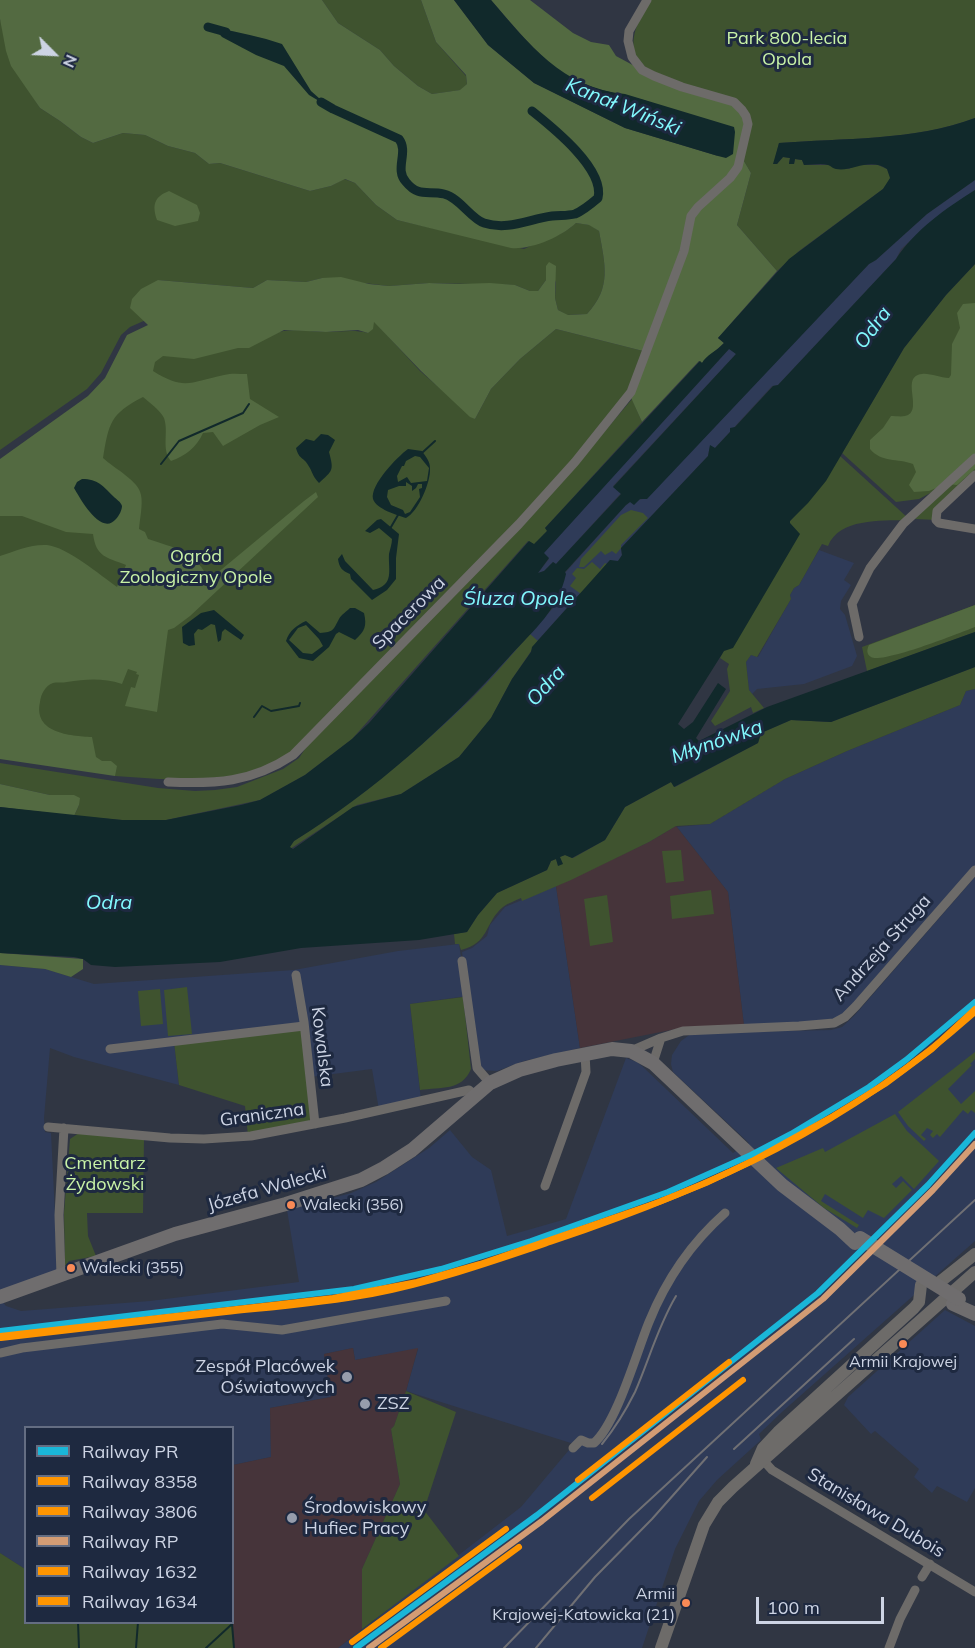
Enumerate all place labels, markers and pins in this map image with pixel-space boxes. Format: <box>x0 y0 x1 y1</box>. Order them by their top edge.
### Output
place label: Walecki (356) <box>302 1195 404 1215</box>
marker: Walecki (356) <box>285 1199 297 1211</box>
place label: Walecki (355) <box>82 1258 184 1278</box>
marker: Walecki (355) <box>65 1262 77 1274</box>
marker: Armii Krajowej <box>897 1338 909 1350</box>
place label: Armii Krajowej <box>849 1352 957 1372</box>
place label: Zespół Placówek Oświatowych <box>196 1356 335 1398</box>
marker: Zespół Placówek Oświatowych <box>340 1370 354 1384</box>
place label: ZSZ <box>377 1393 409 1415</box>
marker: ZSZ <box>358 1397 372 1411</box>
place label: Środowiskowy Hufiec Pracy <box>304 1497 426 1540</box>
marker: Środowiskowy Hufiec Pracy <box>285 1511 299 1525</box>
place label: Armii Krajowej-Katowicka (21) <box>492 1584 675 1622</box>
marker: Armii Krajowej-Katowicka (21) <box>680 1597 692 1609</box>

